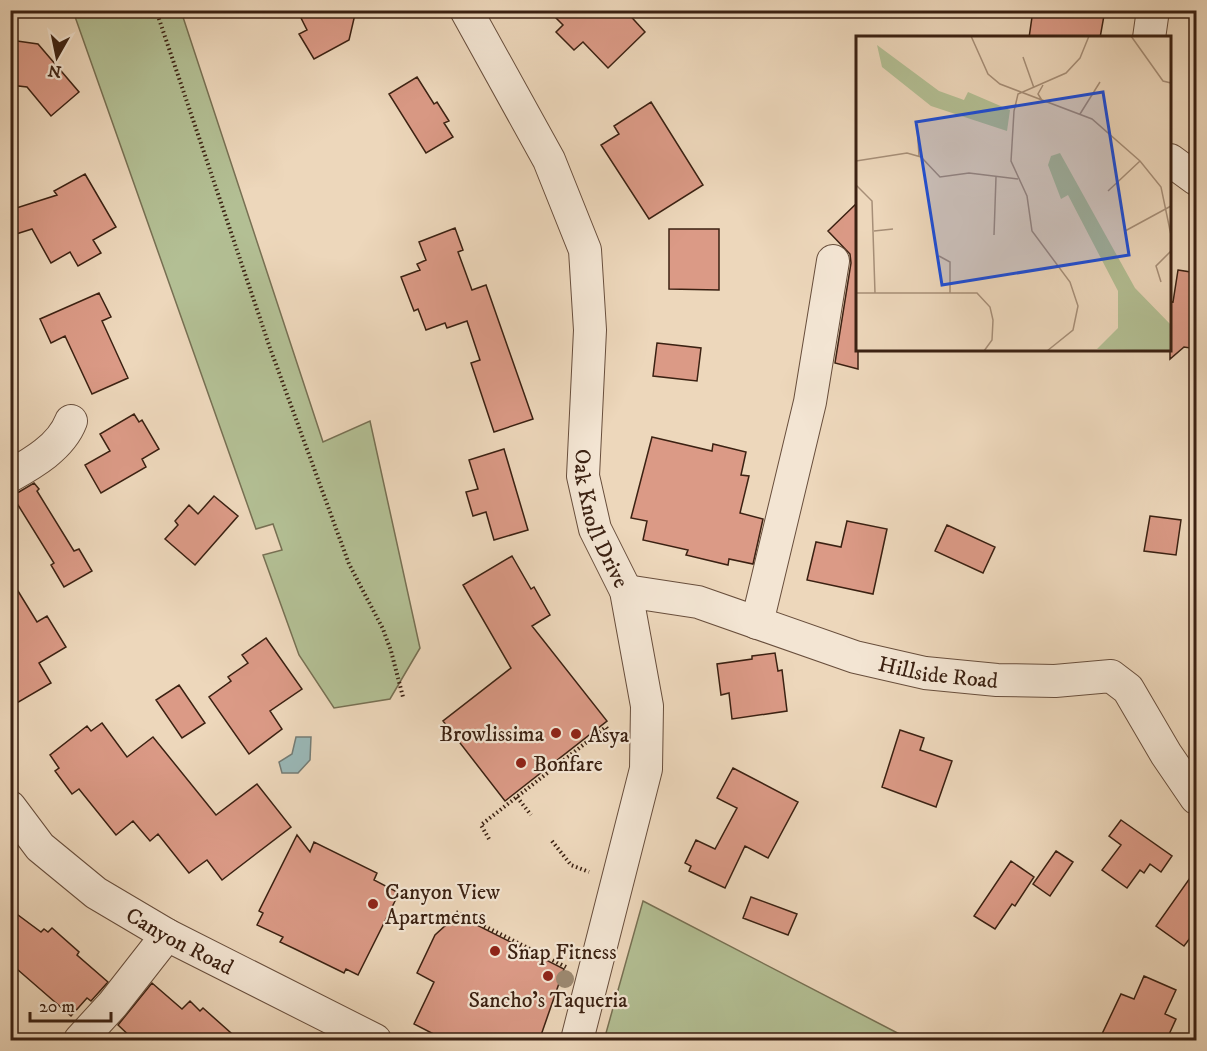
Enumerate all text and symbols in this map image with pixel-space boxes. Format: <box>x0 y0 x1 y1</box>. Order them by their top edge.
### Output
north arrow <box>27 27 87 87</box>
inset map <box>856 36 1171 351</box>
text: N <box>47 60 63 82</box>
street label: Oak Knoll Drive <box>568 448 634 593</box>
street label: Hillside Road <box>875 651 999 695</box>
place label: Browlissima <box>439 721 545 748</box>
place label: Asya <box>588 722 630 749</box>
marker: Browlissima <box>549 726 563 740</box>
marker: Asya <box>569 727 583 741</box>
place label: Bonfare <box>533 751 603 778</box>
marker: Bonfare <box>514 756 528 770</box>
place label: Canyon View Apartments <box>385 879 500 931</box>
marker: Canyon View Apartments <box>366 897 380 911</box>
street label: Canyon Road <box>121 902 238 981</box>
place label: Snap Fitness <box>507 939 616 966</box>
marker: Snap Fitness <box>488 944 502 958</box>
marker: Sancho's Taqueria <box>541 969 555 983</box>
scale bar <box>30 985 111 1023</box>
place label: Sancho's Taqueria <box>468 987 628 1014</box>
text: 20 m <box>39 996 75 1018</box>

